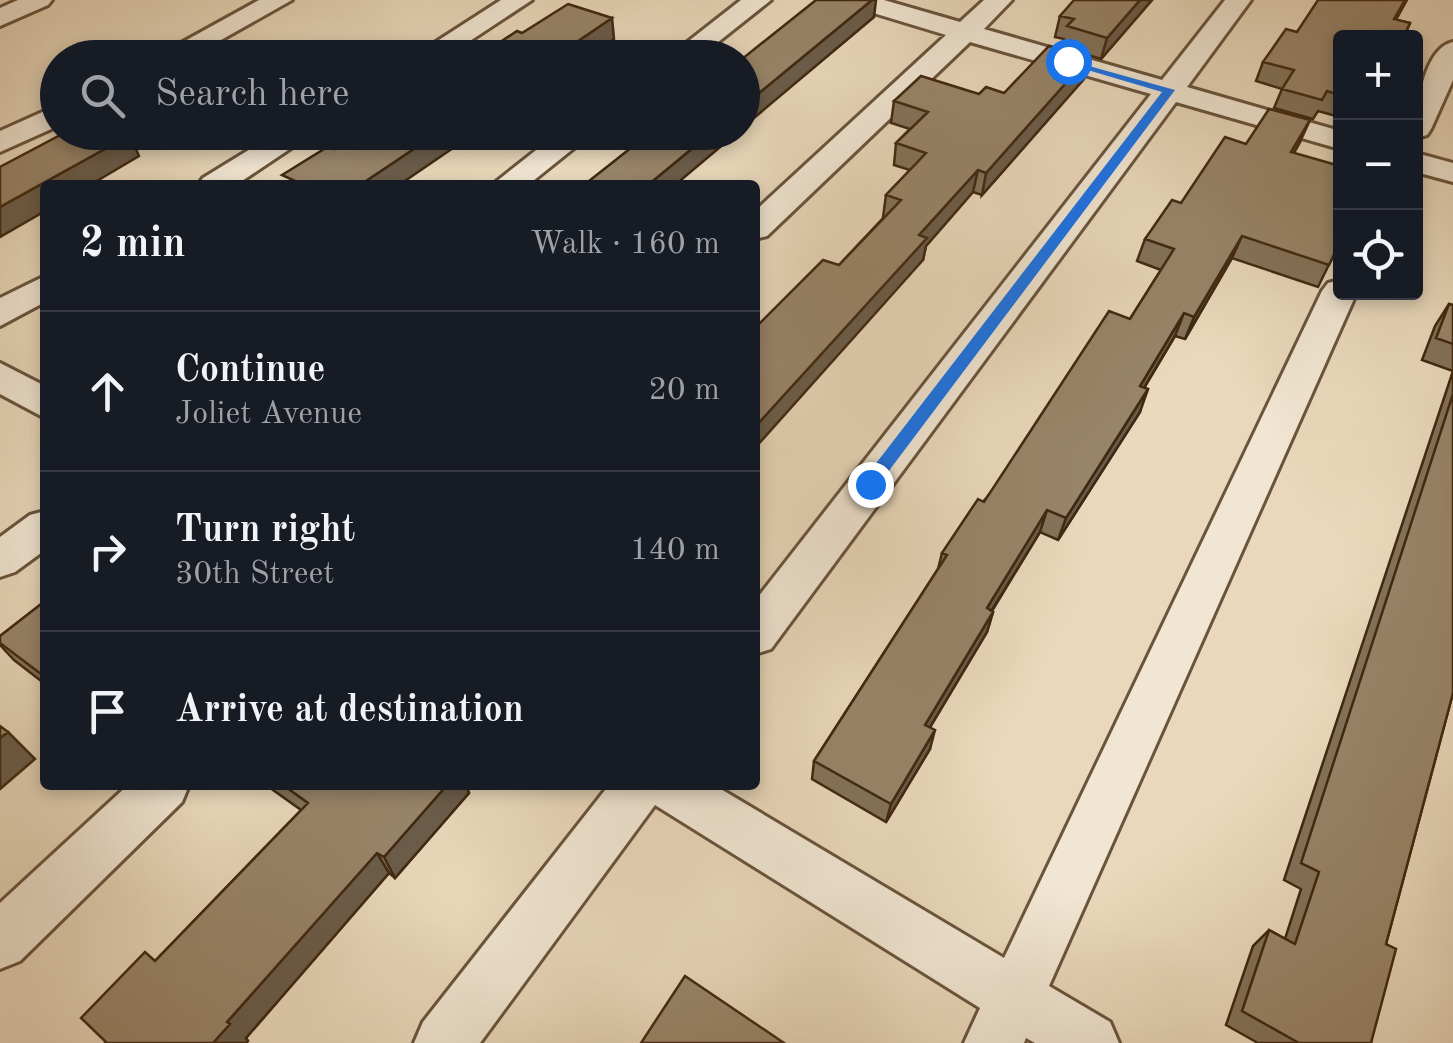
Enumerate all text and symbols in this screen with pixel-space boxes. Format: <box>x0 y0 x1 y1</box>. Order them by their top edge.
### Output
map controls <box>1333 30 1423 300</box>
button: + <box>1333 30 1423 120</box>
route start <box>1046 39 1092 85</box>
search box <box>40 40 760 150</box>
icon: search <box>75 68 130 123</box>
text: Search here <box>155 76 350 114</box>
button: − <box>1333 120 1423 210</box>
button: locate <box>1333 210 1423 300</box>
text: 2 min <box>80 224 186 266</box>
text: Walk · 160 m <box>530 229 720 261</box>
text: Continue <box>175 352 325 390</box>
icon: ahead <box>80 364 135 419</box>
text: 20 m <box>649 375 720 407</box>
text: Joliet Avenue <box>175 399 362 431</box>
route end <box>848 462 894 508</box>
text: Turn right <box>175 512 355 550</box>
icon: right <box>80 524 135 579</box>
text: 140 m <box>630 535 720 567</box>
text: 30th Street <box>175 559 335 591</box>
icon: arrive <box>80 684 135 739</box>
text: Arrive at destination <box>175 692 524 730</box>

